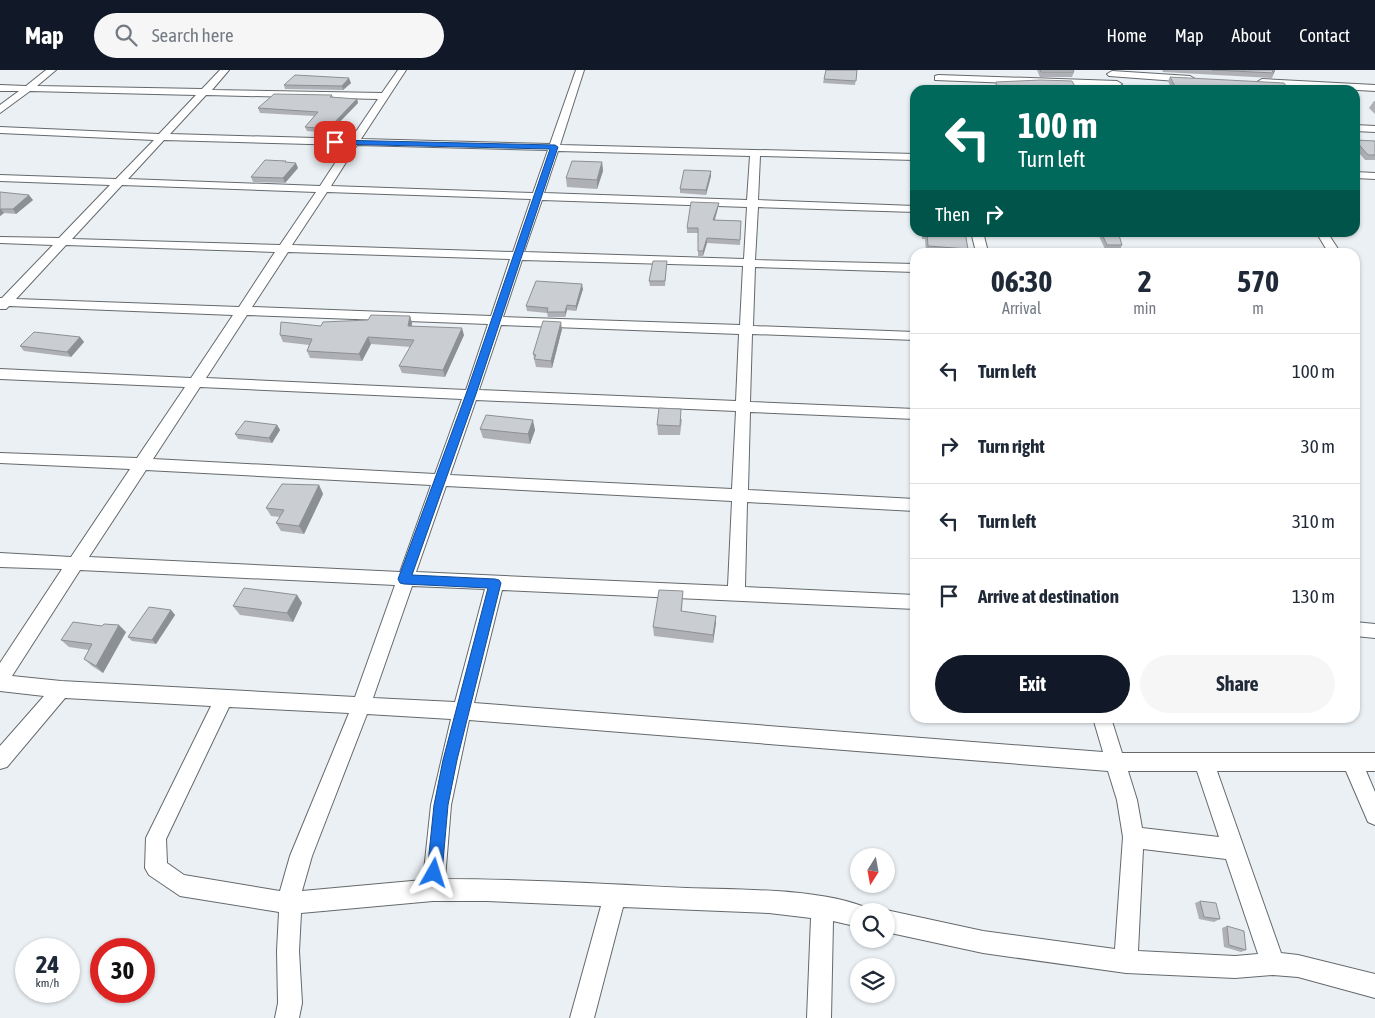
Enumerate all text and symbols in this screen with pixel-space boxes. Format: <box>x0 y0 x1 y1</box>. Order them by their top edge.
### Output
search box <box>94 13 444 58</box>
icon: search <box>112 21 140 49</box>
text: Map <box>25 22 64 49</box>
text: Search here <box>152 24 234 46</box>
text: Home <box>1107 25 1147 46</box>
text: Map <box>1175 25 1204 46</box>
text: About <box>1232 25 1271 46</box>
text: Contact <box>1299 25 1350 46</box>
icon: left <box>935 105 1000 170</box>
text: 100 m <box>1018 105 1097 145</box>
pin <box>314 121 356 163</box>
icon: arrive <box>321 128 349 156</box>
text: Turn left <box>1018 146 1085 172</box>
icon: right <box>980 200 1008 228</box>
text: Then <box>935 203 970 225</box>
text: 06:30 <box>991 264 1052 298</box>
text: 2 <box>1138 264 1152 298</box>
text: 570 <box>1237 264 1279 298</box>
text: Arrival <box>1002 299 1041 317</box>
text: min <box>1133 299 1156 317</box>
text: m <box>1252 299 1264 317</box>
icon: left <box>935 357 963 385</box>
text: Turn left <box>978 360 1036 382</box>
text: 100 m <box>1292 360 1335 382</box>
icon: right <box>935 432 963 460</box>
text: Turn right <box>978 435 1045 457</box>
text: 30 m <box>1301 435 1335 457</box>
icon: left <box>935 507 963 535</box>
text: Turn left <box>978 510 1036 532</box>
text: 310 m <box>1292 510 1335 532</box>
icon: arrive <box>935 582 963 610</box>
text: Arrive at destination <box>978 585 1119 607</box>
text: 130 m <box>1292 585 1335 607</box>
button: Exit <box>935 655 1130 713</box>
button: Share <box>1140 655 1335 713</box>
position arrow <box>407 846 459 898</box>
north arrow <box>850 848 895 892</box>
map controls <box>850 848 895 1003</box>
button: search <box>850 903 895 948</box>
speed limit sign: 30 <box>90 938 155 1003</box>
text: 24 <box>36 950 59 978</box>
button: layers <box>850 958 895 1003</box>
text: km/h <box>36 976 59 990</box>

